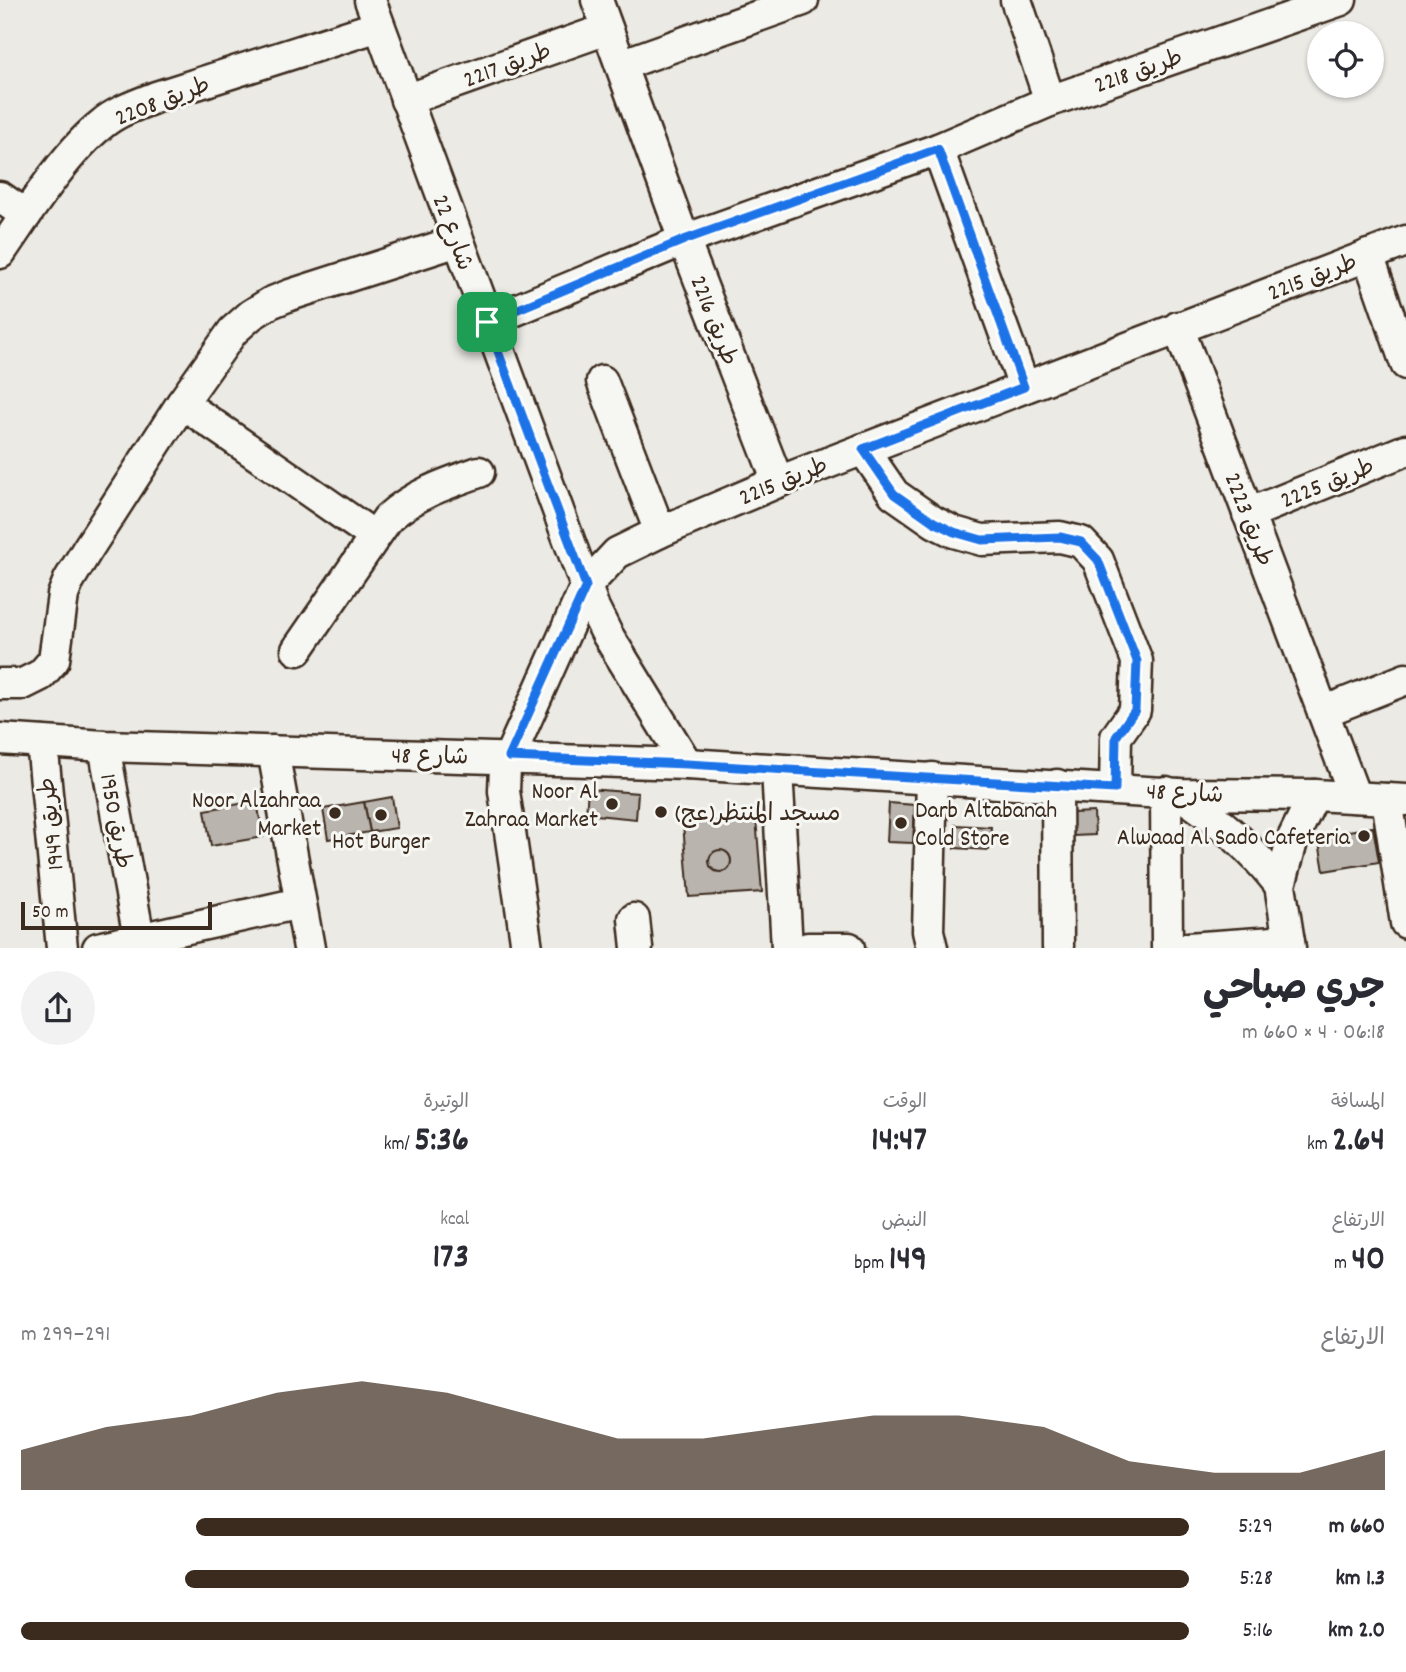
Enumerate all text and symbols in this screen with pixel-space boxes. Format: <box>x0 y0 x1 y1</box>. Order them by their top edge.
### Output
map controls <box>1307 21 1384 98</box>
button: locate <box>1307 21 1384 98</box>
street label: طريق 2217 <box>459 35 557 98</box>
street label: طريق 2218 <box>1090 42 1188 104</box>
street label: طريق 2208 <box>110 69 216 137</box>
street label: شارع 22 <box>422 190 481 276</box>
street label: طريق 2215 <box>1263 246 1363 311</box>
street label: طريق 2216 <box>680 271 745 371</box>
pin <box>457 292 517 352</box>
icon: arrive <box>468 303 506 341</box>
street label: طريق 2215 <box>735 450 834 516</box>
street label: طريق 2225 <box>1276 451 1380 519</box>
street label: طريق 2223 <box>1214 468 1281 572</box>
street label: شارع 48 <box>391 740 469 776</box>
street label: طريق 1950 <box>89 771 139 872</box>
street label: طريق 1949 <box>31 776 75 872</box>
place label: Noor Al Zahraa Market <box>465 776 598 838</box>
street label: شارع 48 <box>1145 776 1224 814</box>
place label: Noor Alzahraa Market <box>192 785 322 847</box>
place label: Darb Altabanah Cold Store <box>915 795 1057 857</box>
marker: Noor Al Zahraa Market <box>604 796 620 812</box>
place label: مسجد المنتظر(عج) <box>675 798 841 832</box>
marker: مسجد المنتظر(عج) <box>653 804 669 820</box>
marker: Noor Alzahraa Market <box>327 805 343 821</box>
marker: Hot Burger <box>373 807 389 823</box>
marker: Darb Altabanah Cold Store <box>893 815 909 831</box>
place label: Alwaad Al Sado Cafeteria <box>1117 822 1351 856</box>
place label: Hot Burger <box>332 826 430 860</box>
marker: Alwaad Al Sado Cafeteria <box>1356 828 1372 844</box>
scale bar <box>21 898 212 930</box>
text: 50 m <box>32 900 69 927</box>
text: جري صباحي <box>1203 963 1385 1018</box>
button: share <box>21 971 95 1045</box>
text: 06:18 · 4 × 660 m <box>1242 1017 1385 1050</box>
text: الوتيرة <box>423 1090 469 1117</box>
text: الوقت <box>883 1090 927 1117</box>
text: المسافة <box>1331 1090 1385 1117</box>
text: 5:36 <box>414 1117 469 1167</box>
text: 14:47 <box>871 1117 927 1167</box>
text: 2.64 <box>1332 1117 1385 1167</box>
text: /km <box>384 1132 414 1159</box>
text: km <box>1307 1132 1332 1159</box>
text: kcal <box>440 1207 469 1234</box>
text: النبض <box>882 1209 927 1236</box>
text: الارتفاع <box>1332 1209 1385 1236</box>
text: 173 <box>432 1234 469 1284</box>
text: 149 <box>889 1236 927 1286</box>
text: 40 <box>1351 1236 1385 1286</box>
text: bpm <box>854 1251 889 1278</box>
text: m <box>1334 1251 1351 1278</box>
text: 291–299 m <box>21 1319 110 1352</box>
text: الارتفاع <box>1321 1323 1385 1356</box>
text: 5:29 <box>1238 1511 1273 1544</box>
text: 660 m <box>1329 1511 1385 1544</box>
text: 5:28 <box>1239 1563 1273 1596</box>
text: 1.3 km <box>1335 1563 1385 1596</box>
text: 5:16 <box>1242 1615 1273 1648</box>
text: 2.0 km <box>1328 1615 1385 1648</box>

